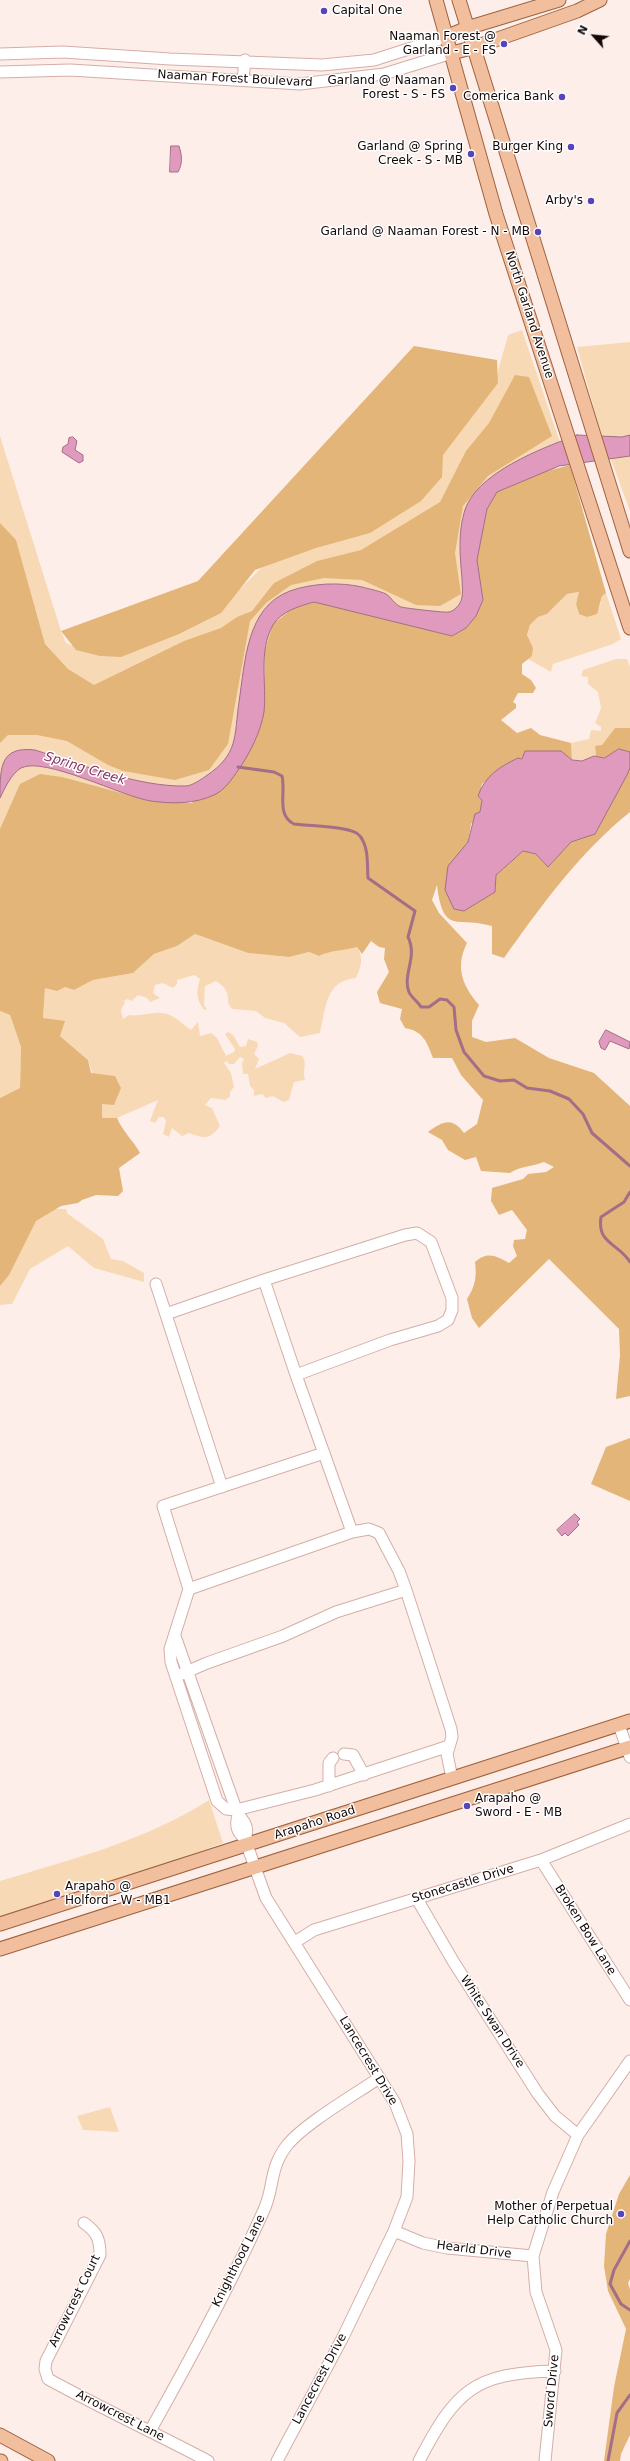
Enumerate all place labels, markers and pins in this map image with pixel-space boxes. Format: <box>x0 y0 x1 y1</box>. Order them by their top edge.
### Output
place label: Capital One <box>332 4 402 18</box>
marker: Capital One <box>319 6 329 16</box>
place label: Naaman Forest @ Garland - E - FS <box>389 30 496 58</box>
marker: Naaman Forest @ Garland - E - FS <box>499 39 509 49</box>
place label: Garland @ Naaman Forest - S - FS <box>328 74 445 102</box>
marker: Garland @ Naaman Forest - S - FS <box>448 83 458 93</box>
place label: Comerica Bank <box>463 90 554 104</box>
marker: Comerica Bank <box>557 92 567 102</box>
place label: Garland @ Spring Creek - S - MB <box>357 140 463 168</box>
place label: Burger King <box>492 140 563 154</box>
marker: Burger King <box>566 142 576 152</box>
marker: Garland @ Spring Creek - S - MB <box>466 149 476 159</box>
place label: Arby's <box>546 194 583 208</box>
marker: Arby's <box>586 196 596 206</box>
place label: Garland @ Naaman Forest - N - MB <box>320 225 530 239</box>
marker: Garland @ Naaman Forest - N - MB <box>533 227 543 237</box>
place label: Arapaho @ Sword - E - MB <box>475 1792 562 1820</box>
marker: Arapaho @ Sword - E - MB <box>462 1801 472 1811</box>
place label: Arapaho @ Holford - W - MB1 <box>65 1880 171 1908</box>
marker: Arapaho @ Holford - W - MB1 <box>52 1889 62 1899</box>
place label: Mother of Perpetual Help Catholic Church <box>487 2200 613 2228</box>
marker: Mother of Perpetual Help Catholic Church <box>616 2209 626 2219</box>

